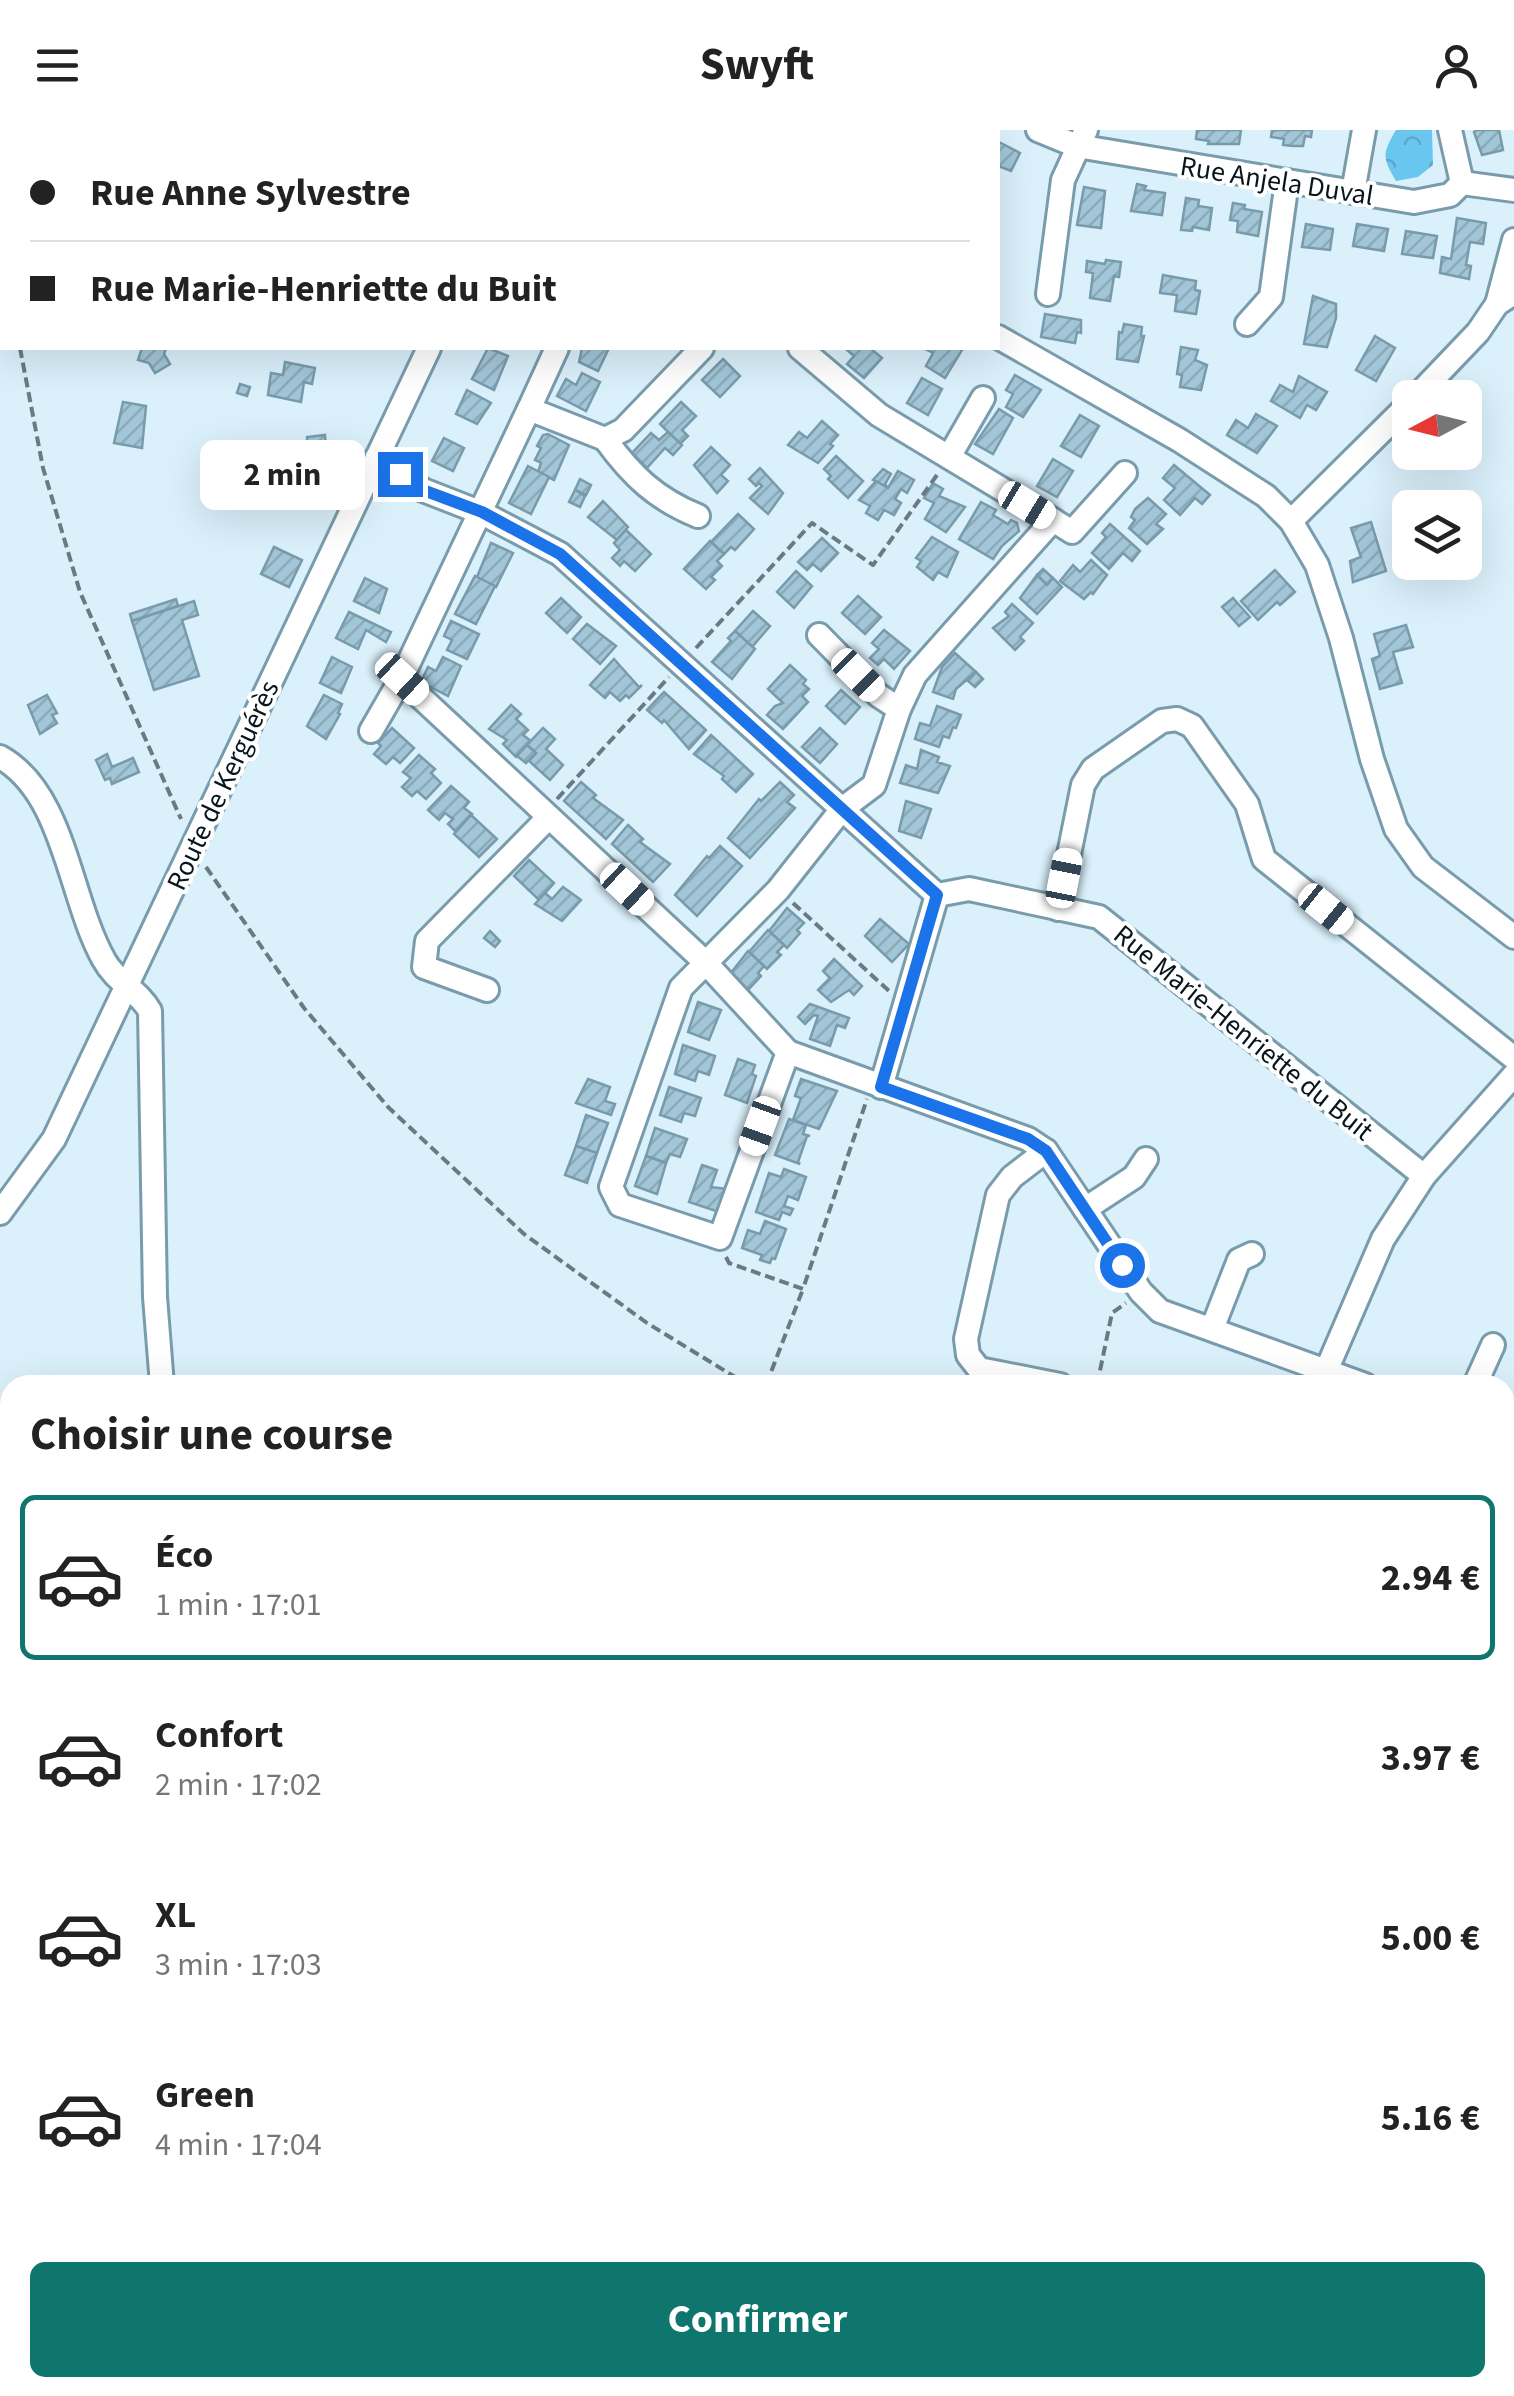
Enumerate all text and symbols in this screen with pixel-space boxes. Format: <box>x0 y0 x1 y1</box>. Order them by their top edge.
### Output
text: Swyft <box>700 33 814 97</box>
icon: menu <box>30 38 85 93</box>
icon: person <box>1429 38 1484 93</box>
street label: Rue Anjela Duval <box>1177 146 1376 216</box>
text: Rue Anne Sylvestre <box>90 166 411 220</box>
text: Rue Marie-Henriette du Buit <box>90 262 557 316</box>
north arrow <box>1392 380 1482 470</box>
map controls <box>1392 380 1482 580</box>
callout: 2 min <box>200 439 365 509</box>
text: 2 min <box>244 452 321 498</box>
route end <box>378 452 423 497</box>
car <box>994 477 1060 533</box>
button: layers <box>1392 490 1482 580</box>
car <box>826 643 890 707</box>
car <box>370 648 434 710</box>
street label: Route de Kerguérès <box>157 674 289 897</box>
car <box>1044 846 1084 910</box>
car <box>595 858 659 920</box>
car <box>1293 878 1359 940</box>
street label: Rue Marie-Henriette du Buit <box>1105 915 1382 1151</box>
car <box>736 1093 784 1159</box>
route start <box>1100 1243 1145 1288</box>
text: Choisir une course <box>30 1403 393 1467</box>
text: Éco <box>155 1528 213 1582</box>
icon: car <box>35 1533 125 1623</box>
text: 2.94 € <box>1381 1551 1480 1605</box>
text: 1 min · 17:01 <box>155 1582 322 1628</box>
text: Confort <box>155 1708 283 1762</box>
icon: car <box>35 1713 125 1803</box>
text: 3.97 € <box>1381 1731 1480 1785</box>
text: 2 min · 17:02 <box>155 1762 322 1808</box>
text: XL <box>155 1888 196 1942</box>
icon: car <box>35 1893 125 1983</box>
text: 5.00 € <box>1381 1911 1480 1965</box>
text: 3 min · 17:03 <box>155 1942 322 1988</box>
text: Green <box>155 2068 255 2122</box>
icon: car <box>35 2073 125 2163</box>
text: 5.16 € <box>1381 2091 1480 2145</box>
text: 4 min · 17:04 <box>155 2122 322 2168</box>
button: Confirmer <box>30 2262 1485 2377</box>

